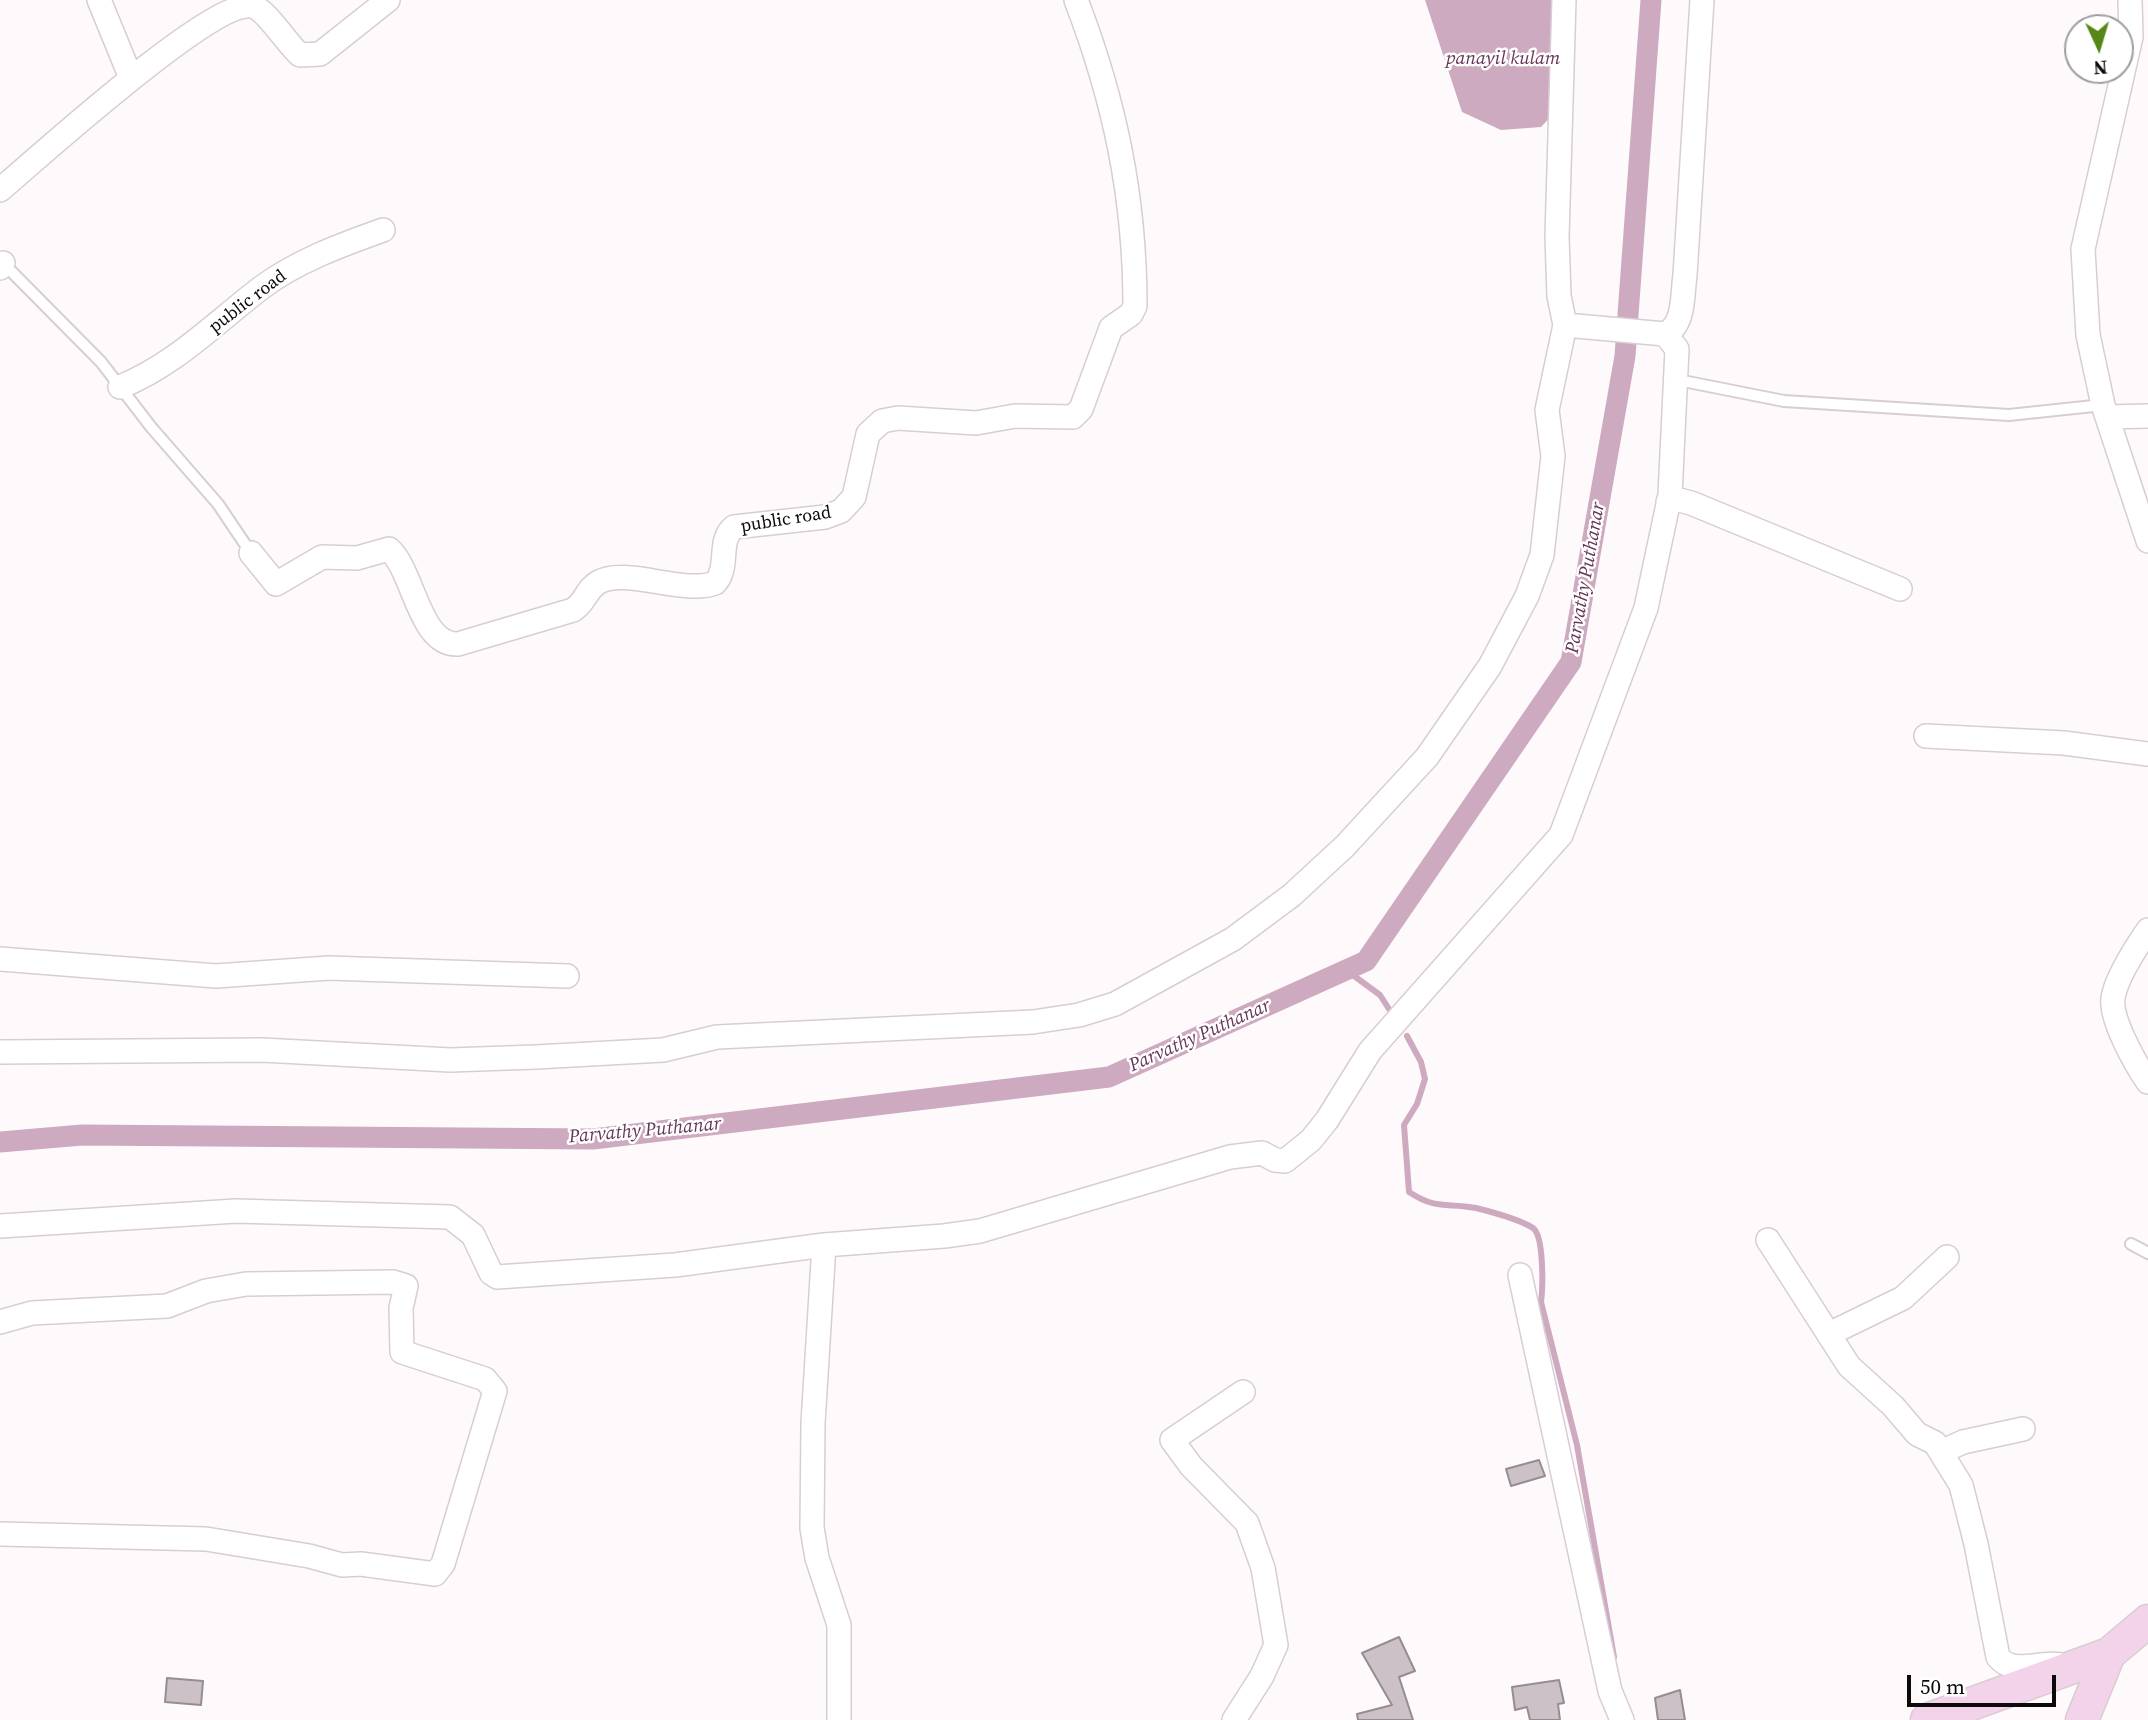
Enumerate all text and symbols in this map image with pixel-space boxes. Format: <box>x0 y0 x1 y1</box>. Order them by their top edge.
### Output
north arrow <box>2064 14 2134 84</box>
water label: panayil kulam <box>1446 48 1560 70</box>
text: N <box>2093 55 2108 81</box>
street label: public road <box>205 266 291 338</box>
water label: Parvathy Puthanar <box>1561 501 1611 655</box>
street label: public road <box>739 502 833 538</box>
water label: Parvathy Puthanar <box>1126 994 1274 1078</box>
water label: Parvathy Puthanar <box>568 1113 722 1149</box>
scale bar <box>1910 1660 2059 1704</box>
text: 50 m <box>1920 1672 1965 1701</box>

